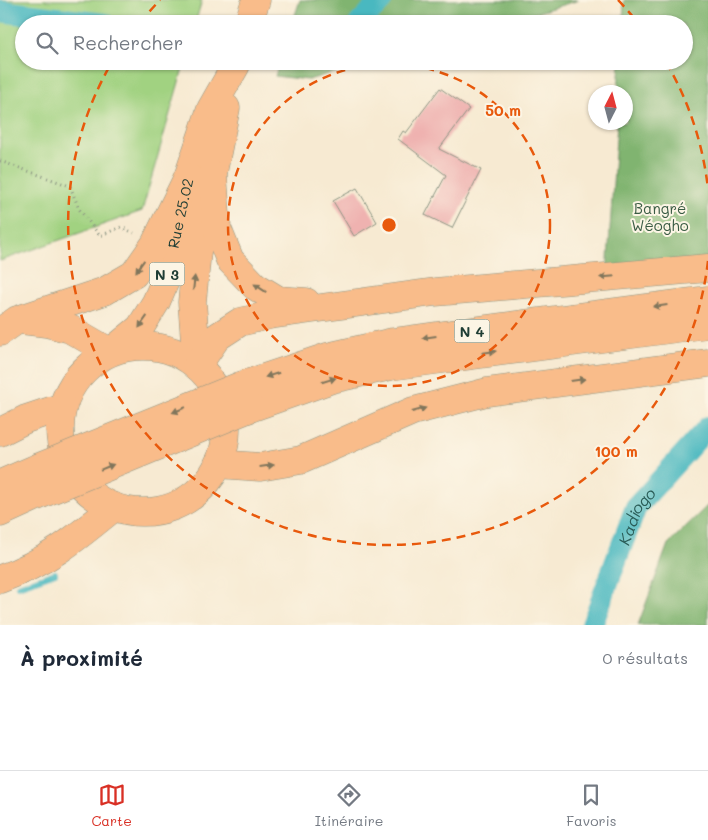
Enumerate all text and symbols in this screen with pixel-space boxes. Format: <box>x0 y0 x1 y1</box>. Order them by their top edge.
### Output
search box <box>15 15 693 70</box>
icon: search <box>33 29 61 57</box>
text: Rechercher <box>73 30 183 55</box>
north arrow <box>588 85 633 130</box>
text: 50 m <box>485 100 521 120</box>
street label: Rue 25.02 <box>163 176 197 250</box>
park label: Bangré Wéogho <box>631 198 689 235</box>
centre of rings <box>380 216 398 234</box>
one-way arrow <box>135 259 145 272</box>
road number: N 3 <box>150 262 184 286</box>
one-way arrow <box>599 273 615 281</box>
one-way arrow <box>190 274 198 290</box>
one-way arrow <box>253 283 266 293</box>
one-way arrow <box>651 303 667 311</box>
one-way arrow <box>138 315 148 329</box>
road number: N 4 <box>454 320 490 342</box>
one-way arrow <box>421 333 437 341</box>
one-way arrow <box>481 348 497 356</box>
one-way arrow <box>264 372 279 380</box>
one-way arrow <box>321 376 336 384</box>
one-way arrow <box>570 376 586 384</box>
one-way arrow <box>411 405 426 413</box>
one-way arrow <box>172 407 186 415</box>
text: 100 m <box>594 441 638 461</box>
one-way arrow <box>259 461 275 469</box>
one-way arrow <box>100 463 115 471</box>
water label: Kadiogo <box>612 482 660 548</box>
text: À proximité <box>20 644 143 671</box>
text: 0 résultats <box>602 647 688 668</box>
tab: Carte <box>91 781 132 830</box>
tab: Itinéraire <box>315 781 383 830</box>
tab: Favoris <box>566 781 617 830</box>

